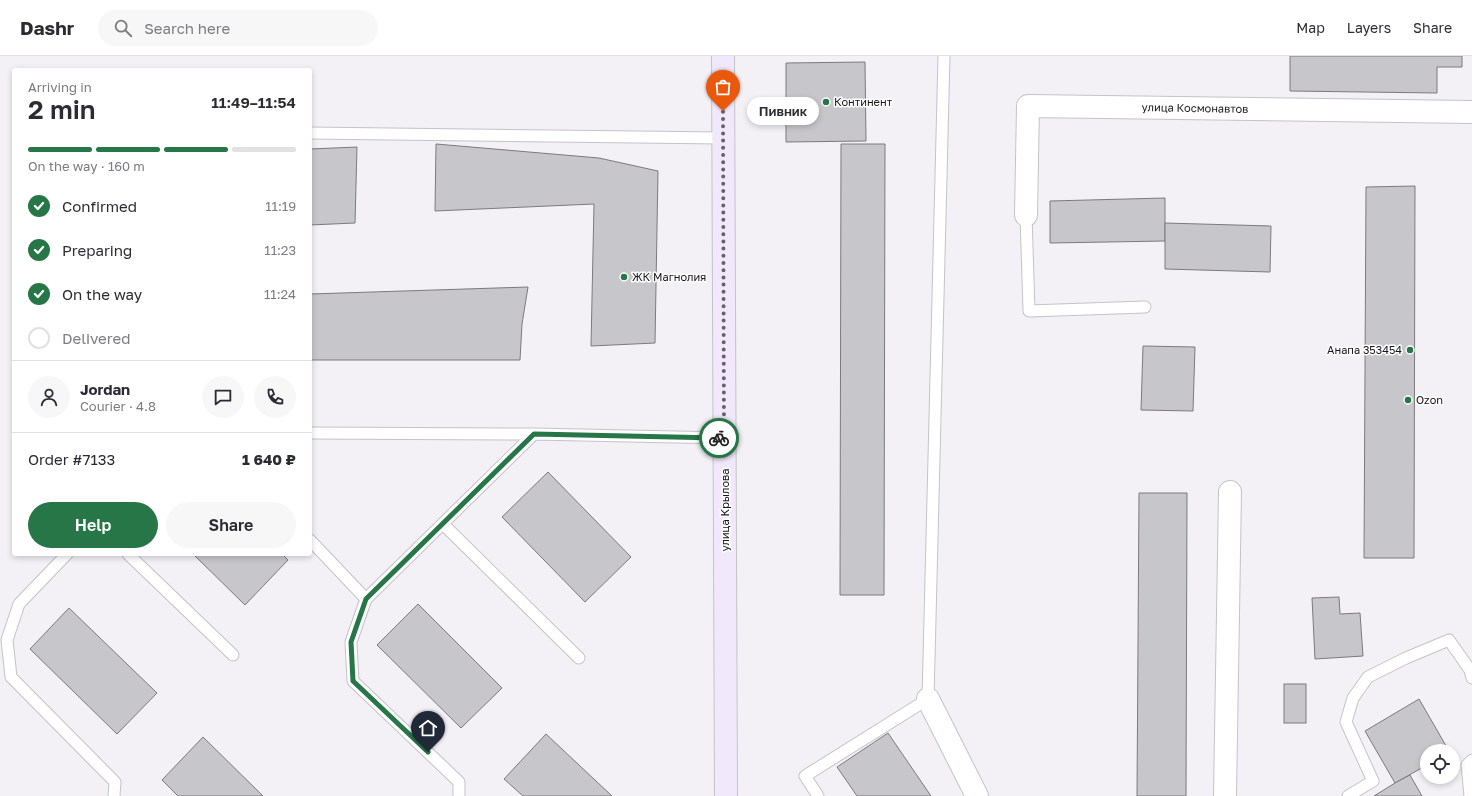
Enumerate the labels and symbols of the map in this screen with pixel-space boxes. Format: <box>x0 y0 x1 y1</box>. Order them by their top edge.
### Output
pin <box>706 70 740 111</box>
place label: Континент <box>834 95 893 108</box>
callout: Пивник <box>747 97 819 125</box>
marker: Континент <box>821 97 831 107</box>
street label: улица Космонавтов <box>1142 100 1248 115</box>
place label: ЖК Магнолия <box>632 270 706 283</box>
marker: ЖК Магнолия <box>619 272 629 282</box>
place label: Анапа 353454 <box>1327 343 1402 356</box>
marker: Анапа 353454 <box>1405 345 1415 355</box>
place label: Ozon <box>1416 393 1443 406</box>
marker: Ozon <box>1403 395 1413 405</box>
courier <box>699 418 739 458</box>
street label: улица Крылова <box>718 469 731 551</box>
pin <box>411 711 445 752</box>

